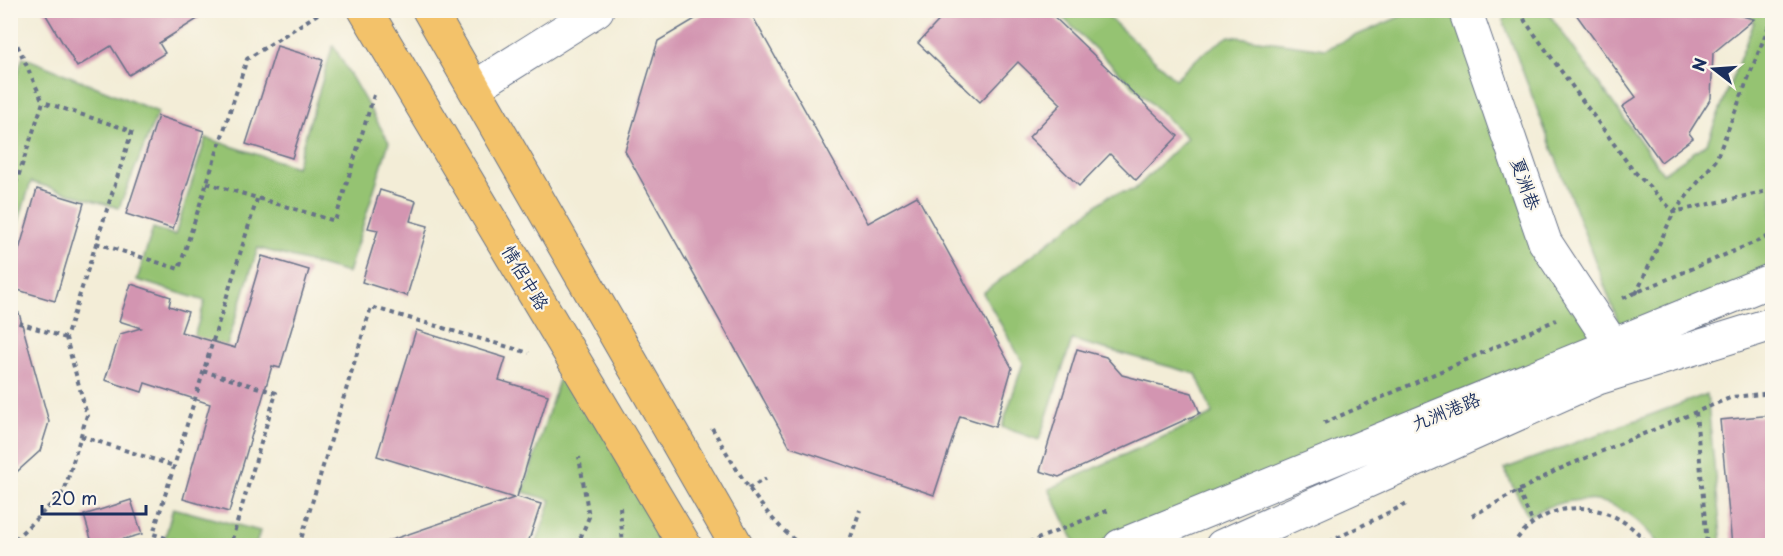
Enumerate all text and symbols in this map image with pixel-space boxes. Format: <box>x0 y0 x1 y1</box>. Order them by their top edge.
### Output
north arrow <box>1684 39 1744 99</box>
text: N <box>1685 55 1712 74</box>
street label: 夏洲巷 <box>1505 154 1548 213</box>
street label: 情侣中路 <box>496 239 556 315</box>
street label: 九洲港路 <box>1407 385 1484 437</box>
scale bar <box>42 478 146 516</box>
text: 20 m <box>51 484 97 511</box>

